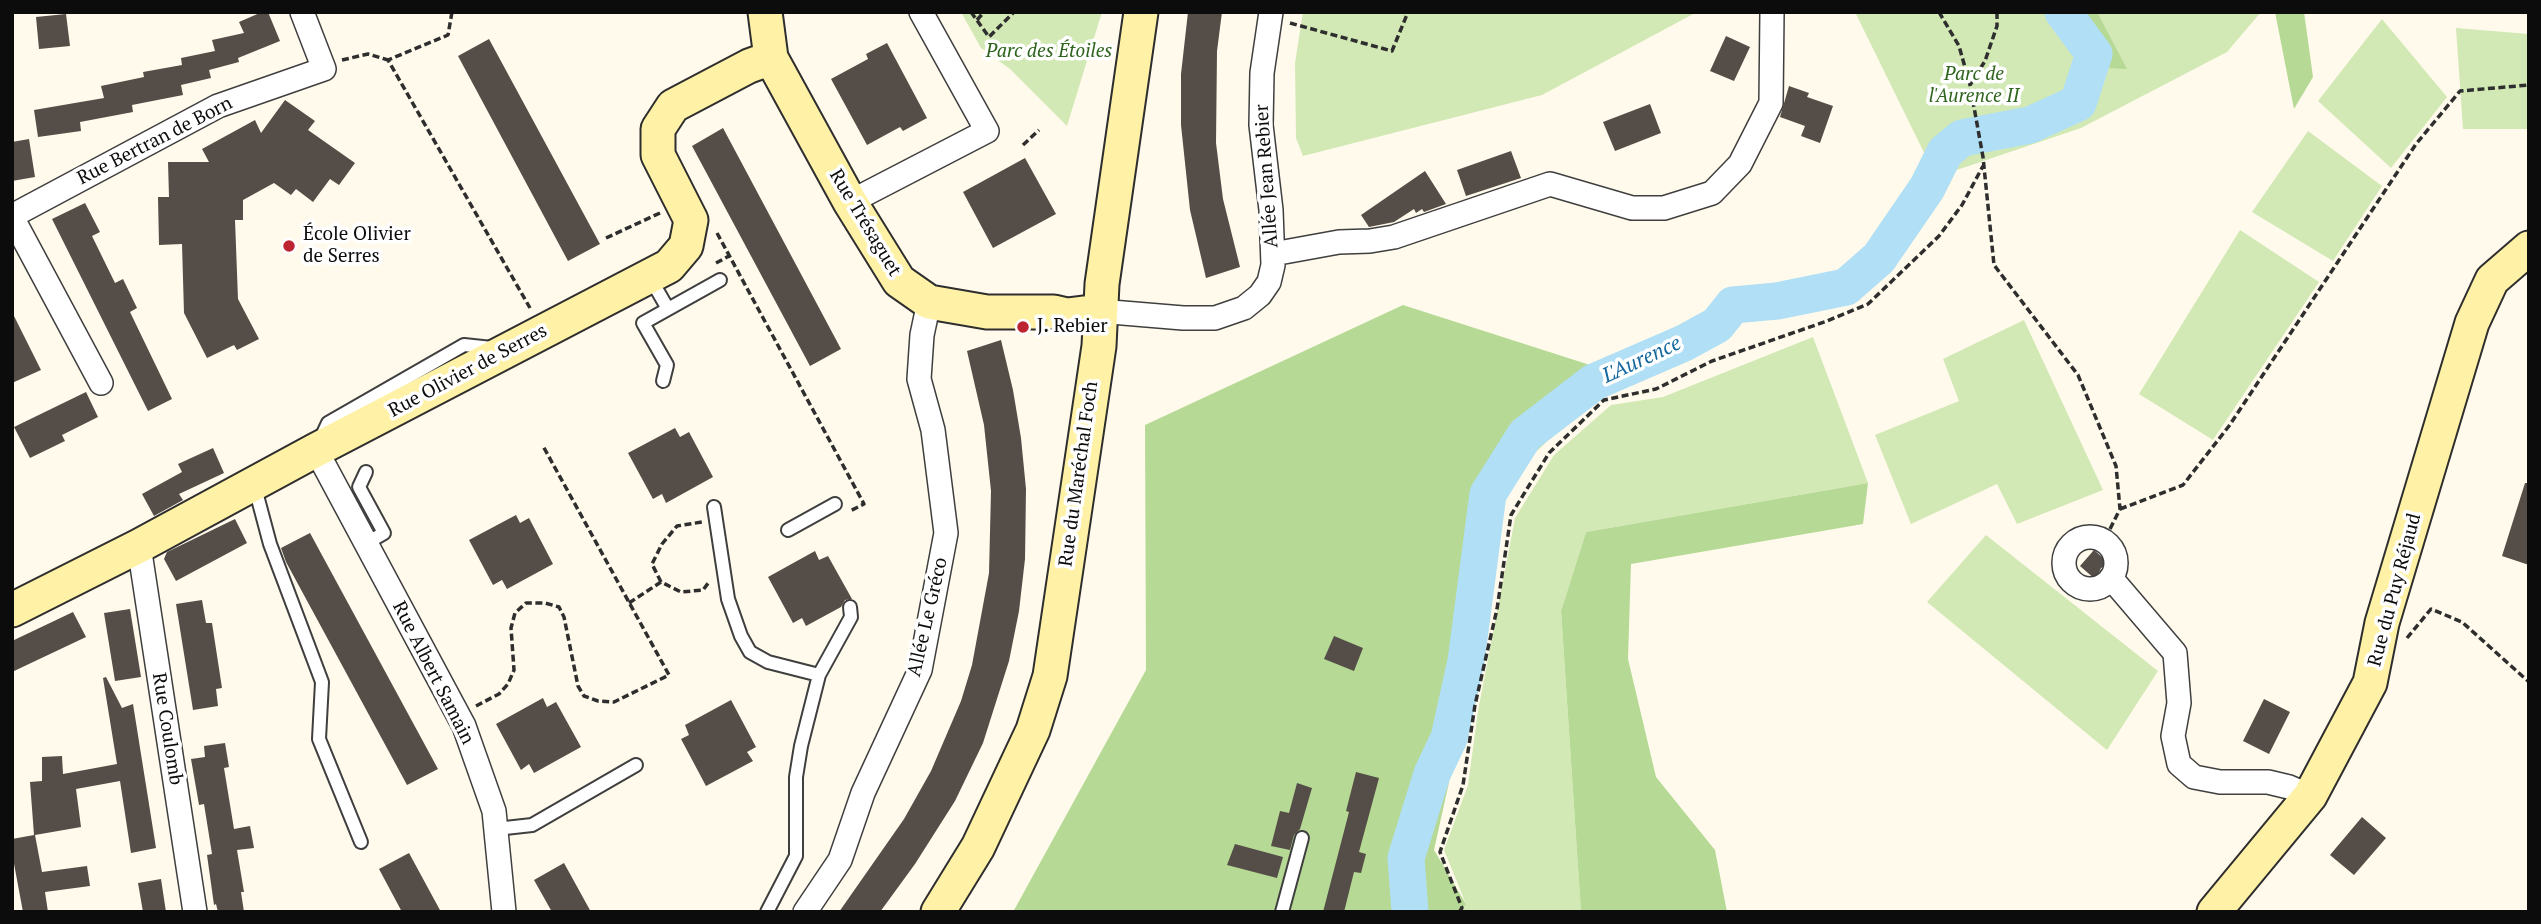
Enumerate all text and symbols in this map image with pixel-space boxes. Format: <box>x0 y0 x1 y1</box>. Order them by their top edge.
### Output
park label: Parc des Étoiles <box>986 41 1112 63</box>
park label: Parc de l'Aurence II <box>1929 64 2019 108</box>
street label: Rue Bertran de Born <box>74 92 236 190</box>
street label: Allée Jean Rebier <box>1251 103 1283 249</box>
street label: Rue Trésaguet <box>824 165 906 281</box>
place label: École Olivier de Serres <box>303 224 411 268</box>
marker: École Olivier de Serres <box>281 238 297 254</box>
place label: J. Rebier <box>1037 316 1108 338</box>
marker: J. Rebier <box>1015 319 1031 335</box>
street label: Rue Olivier de Serres <box>385 320 551 422</box>
water label: L'Aurence <box>1599 331 1685 389</box>
street label: Rue du Maréchal Foch <box>1055 380 1103 568</box>
street label: Rue du Puy Réjaud <box>2364 511 2426 669</box>
street label: Allée Le Gréco <box>903 555 953 679</box>
street label: Rue Albert Samain <box>387 598 479 748</box>
street label: Rue Coulomb <box>147 671 187 787</box>

